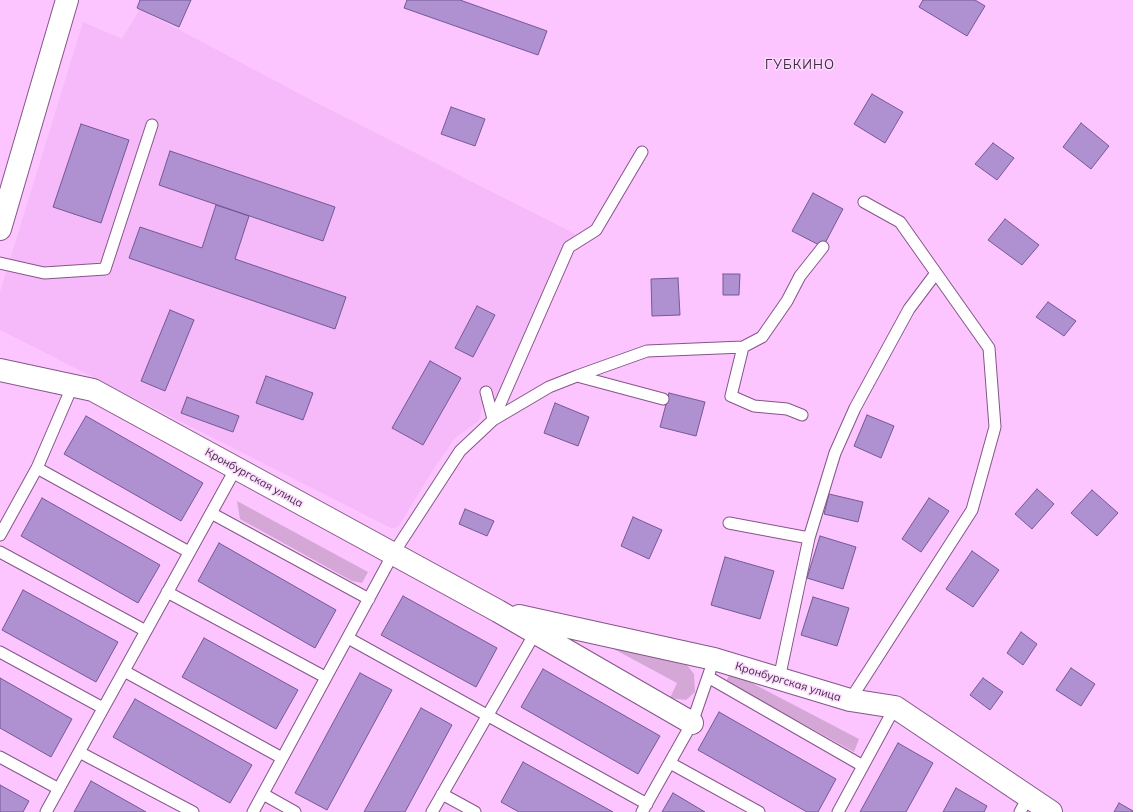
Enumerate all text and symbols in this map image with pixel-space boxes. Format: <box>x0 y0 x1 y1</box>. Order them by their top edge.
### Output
district label: ГУБКИНО <box>765 57 835 73</box>
street label: Кронбургская улица <box>203 446 305 510</box>
street label: Кронбургская улица <box>734 660 842 704</box>

